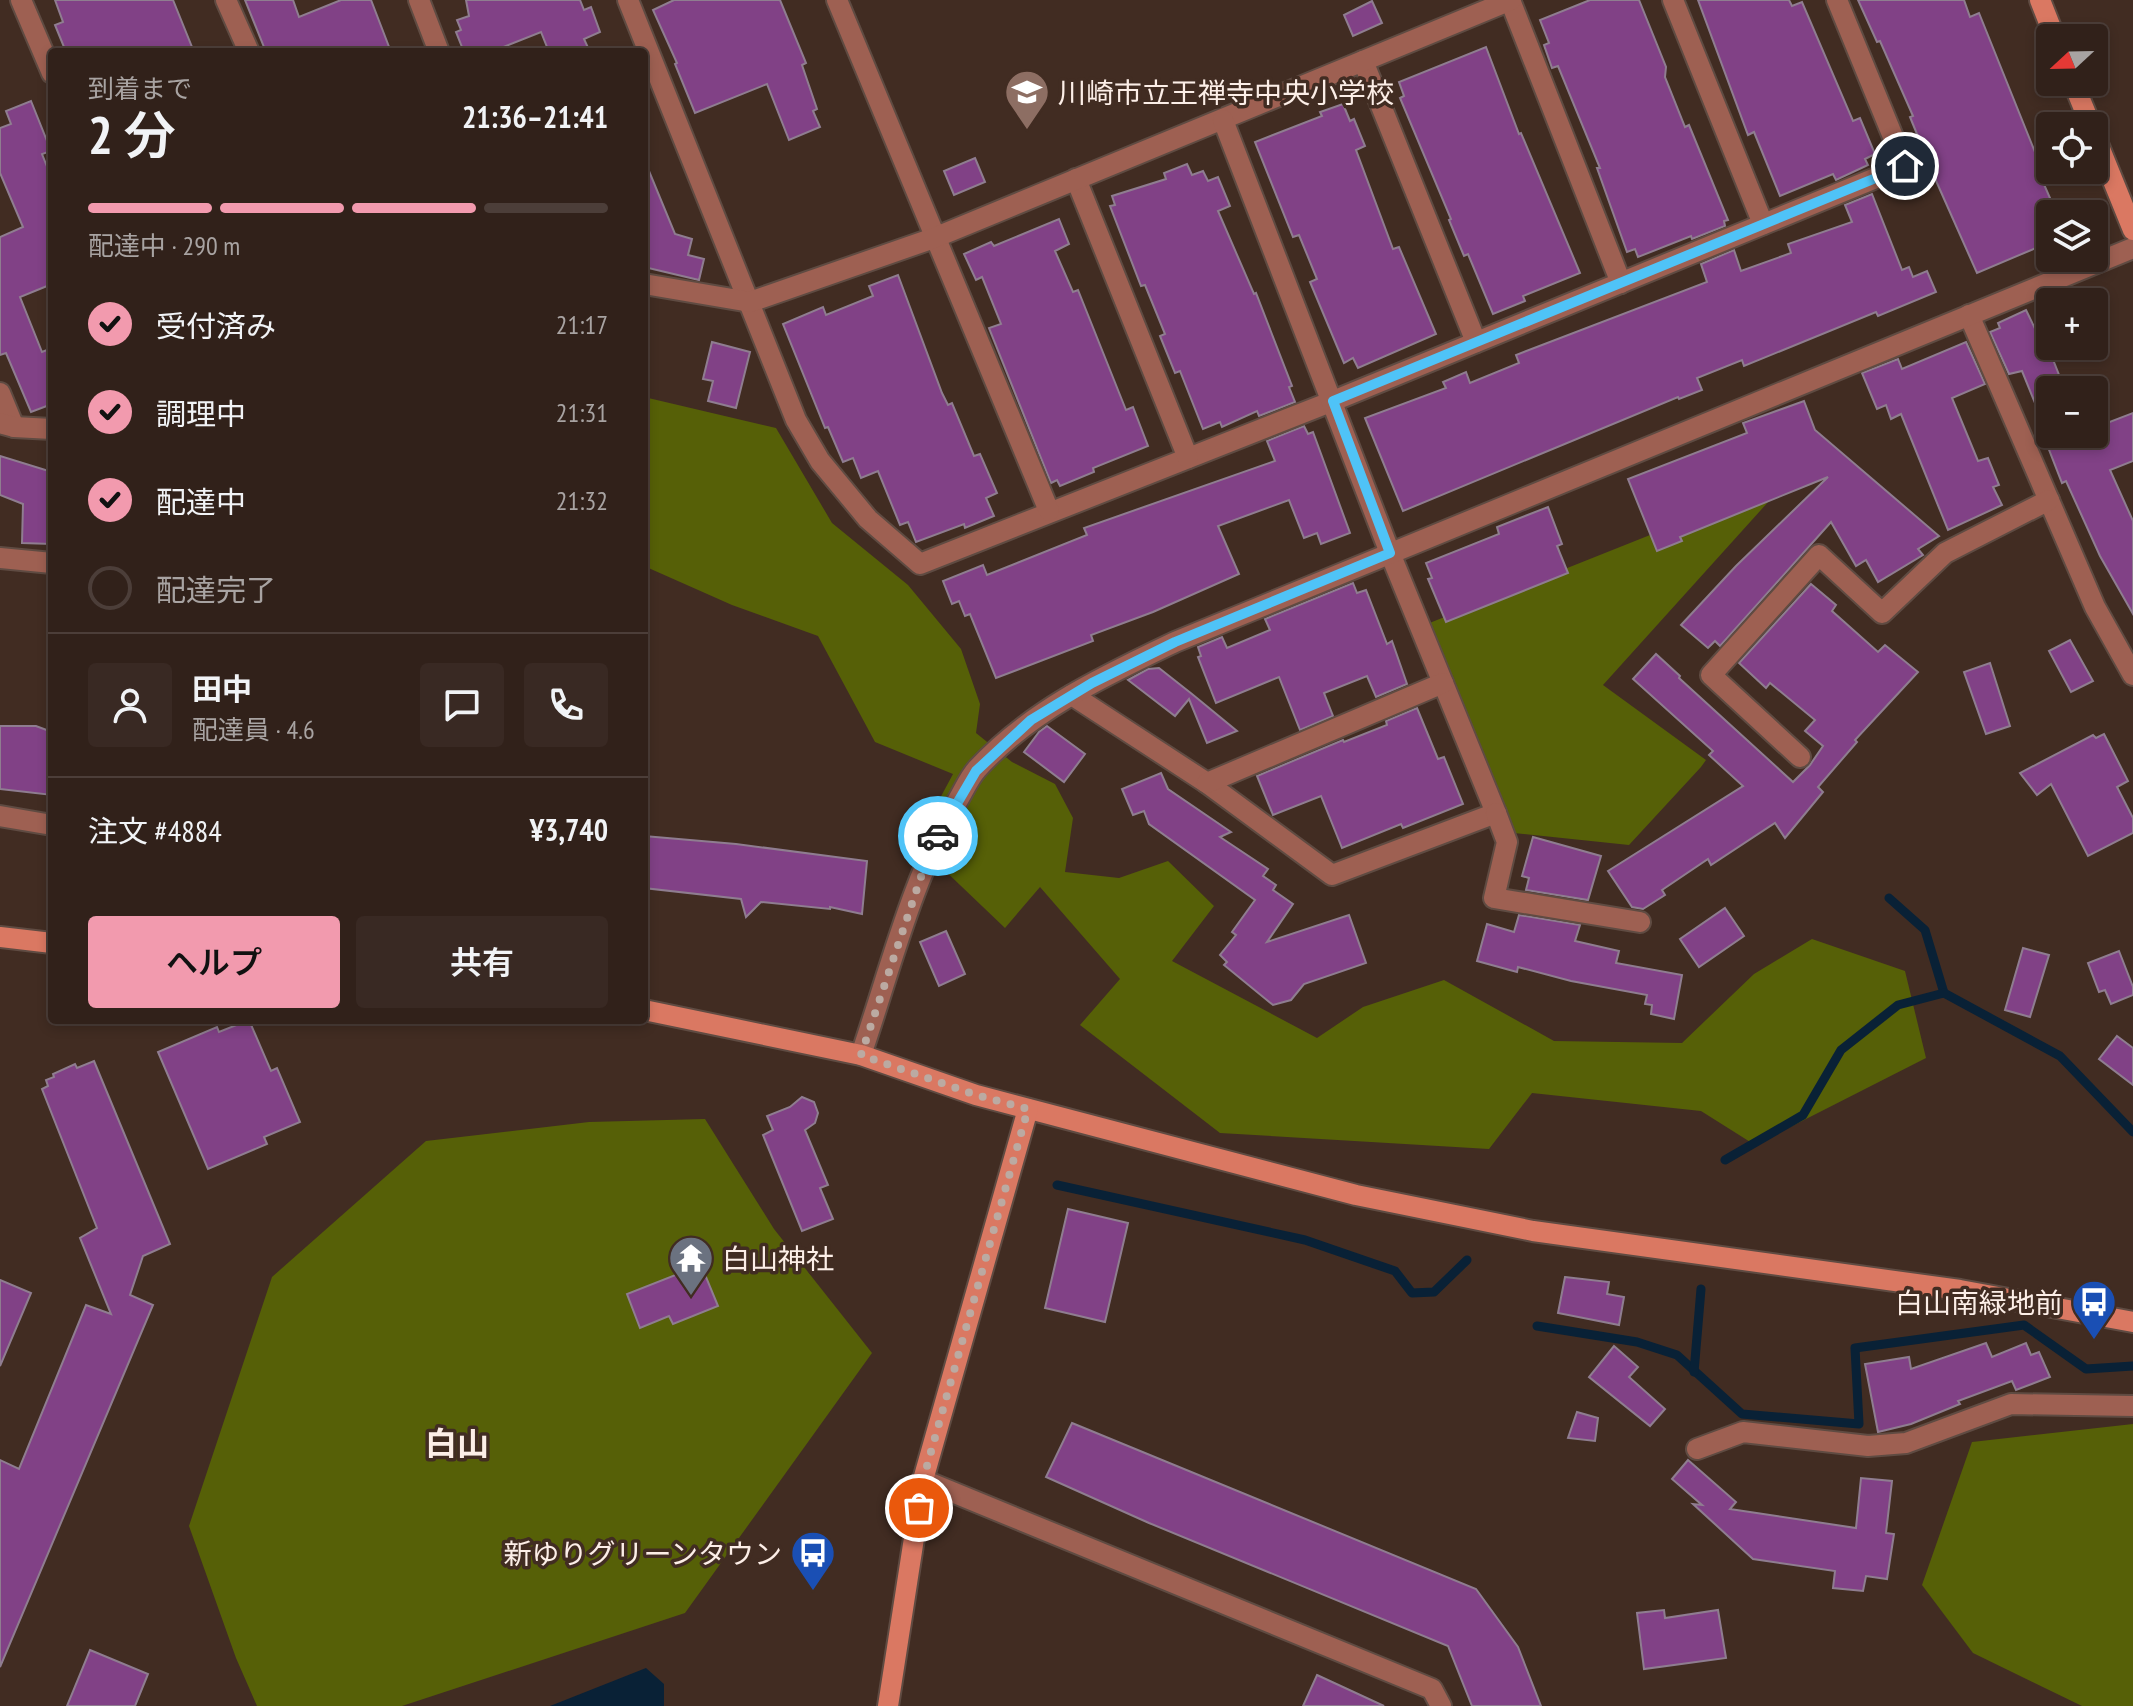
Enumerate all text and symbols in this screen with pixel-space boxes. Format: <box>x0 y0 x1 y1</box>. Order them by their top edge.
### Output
north arrow <box>2036 24 2108 96</box>
map controls <box>2036 24 2108 448</box>
school or university icon: 川崎市立王禅寺中央小学校 <box>1003 68 1051 131</box>
text: 到着まで <box>88 72 192 105</box>
place label: 川崎市立王禅寺中央小学校 <box>1058 74 1394 111</box>
text: 21:36–21:41 <box>462 97 608 136</box>
text: 2 分 <box>88 101 176 168</box>
button: locate <box>2036 112 2108 184</box>
pin <box>1871 132 1939 200</box>
icon: home <box>1883 144 1927 188</box>
button: layers <box>2036 200 2108 272</box>
text: 配達中 · 290 m <box>88 229 240 262</box>
button: + <box>2036 288 2108 360</box>
icon: check <box>88 302 132 346</box>
text: 受付済み <box>156 306 276 345</box>
text: 21:17 <box>556 308 608 341</box>
button: − <box>2036 376 2108 448</box>
icon: check <box>88 390 132 434</box>
text: 調理中 <box>156 394 246 433</box>
text: 21:31 <box>556 396 608 429</box>
icon: check <box>88 478 132 522</box>
text: 配達中 <box>156 482 246 521</box>
text: 21:32 <box>556 484 608 517</box>
text: 配達完了 <box>156 570 276 609</box>
button: person <box>88 663 172 747</box>
button: chat <box>420 663 504 747</box>
button: phone <box>524 663 608 747</box>
text: 田中 <box>192 669 252 708</box>
text: 配達員 · 4.6 <box>192 713 315 746</box>
courier <box>898 796 978 876</box>
text: ¥3,740 <box>530 810 608 849</box>
text: 注文 #4884 <box>88 811 222 850</box>
icon: car <box>916 814 960 858</box>
button: ヘルプ <box>88 916 340 1008</box>
button: 共有 <box>356 916 608 1008</box>
temple icon: 白山神社 <box>667 1234 715 1297</box>
place label: 白山神社 <box>722 1240 834 1277</box>
bus stop icon: 白山南緑地前 <box>2070 1278 2118 1341</box>
place label: 白山南緑地前 <box>1895 1284 2063 1321</box>
district label: 白山 <box>425 1422 489 1464</box>
pin <box>885 1474 953 1542</box>
icon: bag <box>897 1486 941 1530</box>
bus stop icon: 新ゆりグリーンタウン <box>789 1529 837 1592</box>
place label: 新ゆりグリーンタウン <box>503 1535 782 1572</box>

